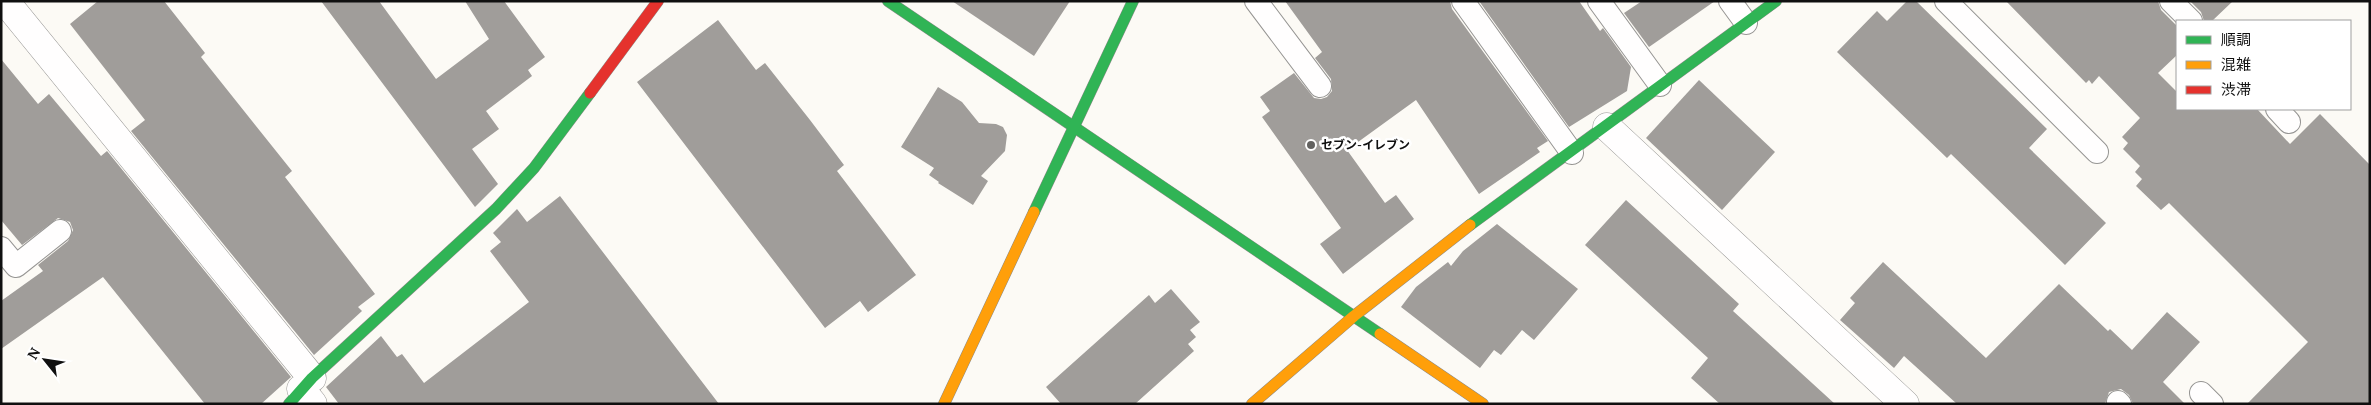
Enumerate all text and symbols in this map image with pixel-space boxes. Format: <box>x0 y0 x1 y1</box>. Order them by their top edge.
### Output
legend <box>2176 20 2351 110</box>
text: 順調 <box>2221 29 2251 49</box>
text: 混雑 <box>2221 54 2251 74</box>
text: 渋滞 <box>2221 79 2251 99</box>
place label: セブン-イレブン <box>1321 137 1410 152</box>
marker: セブン-イレブン <box>1305 139 1317 151</box>
north arrow <box>20 335 70 385</box>
text: N <box>22 344 44 363</box>

